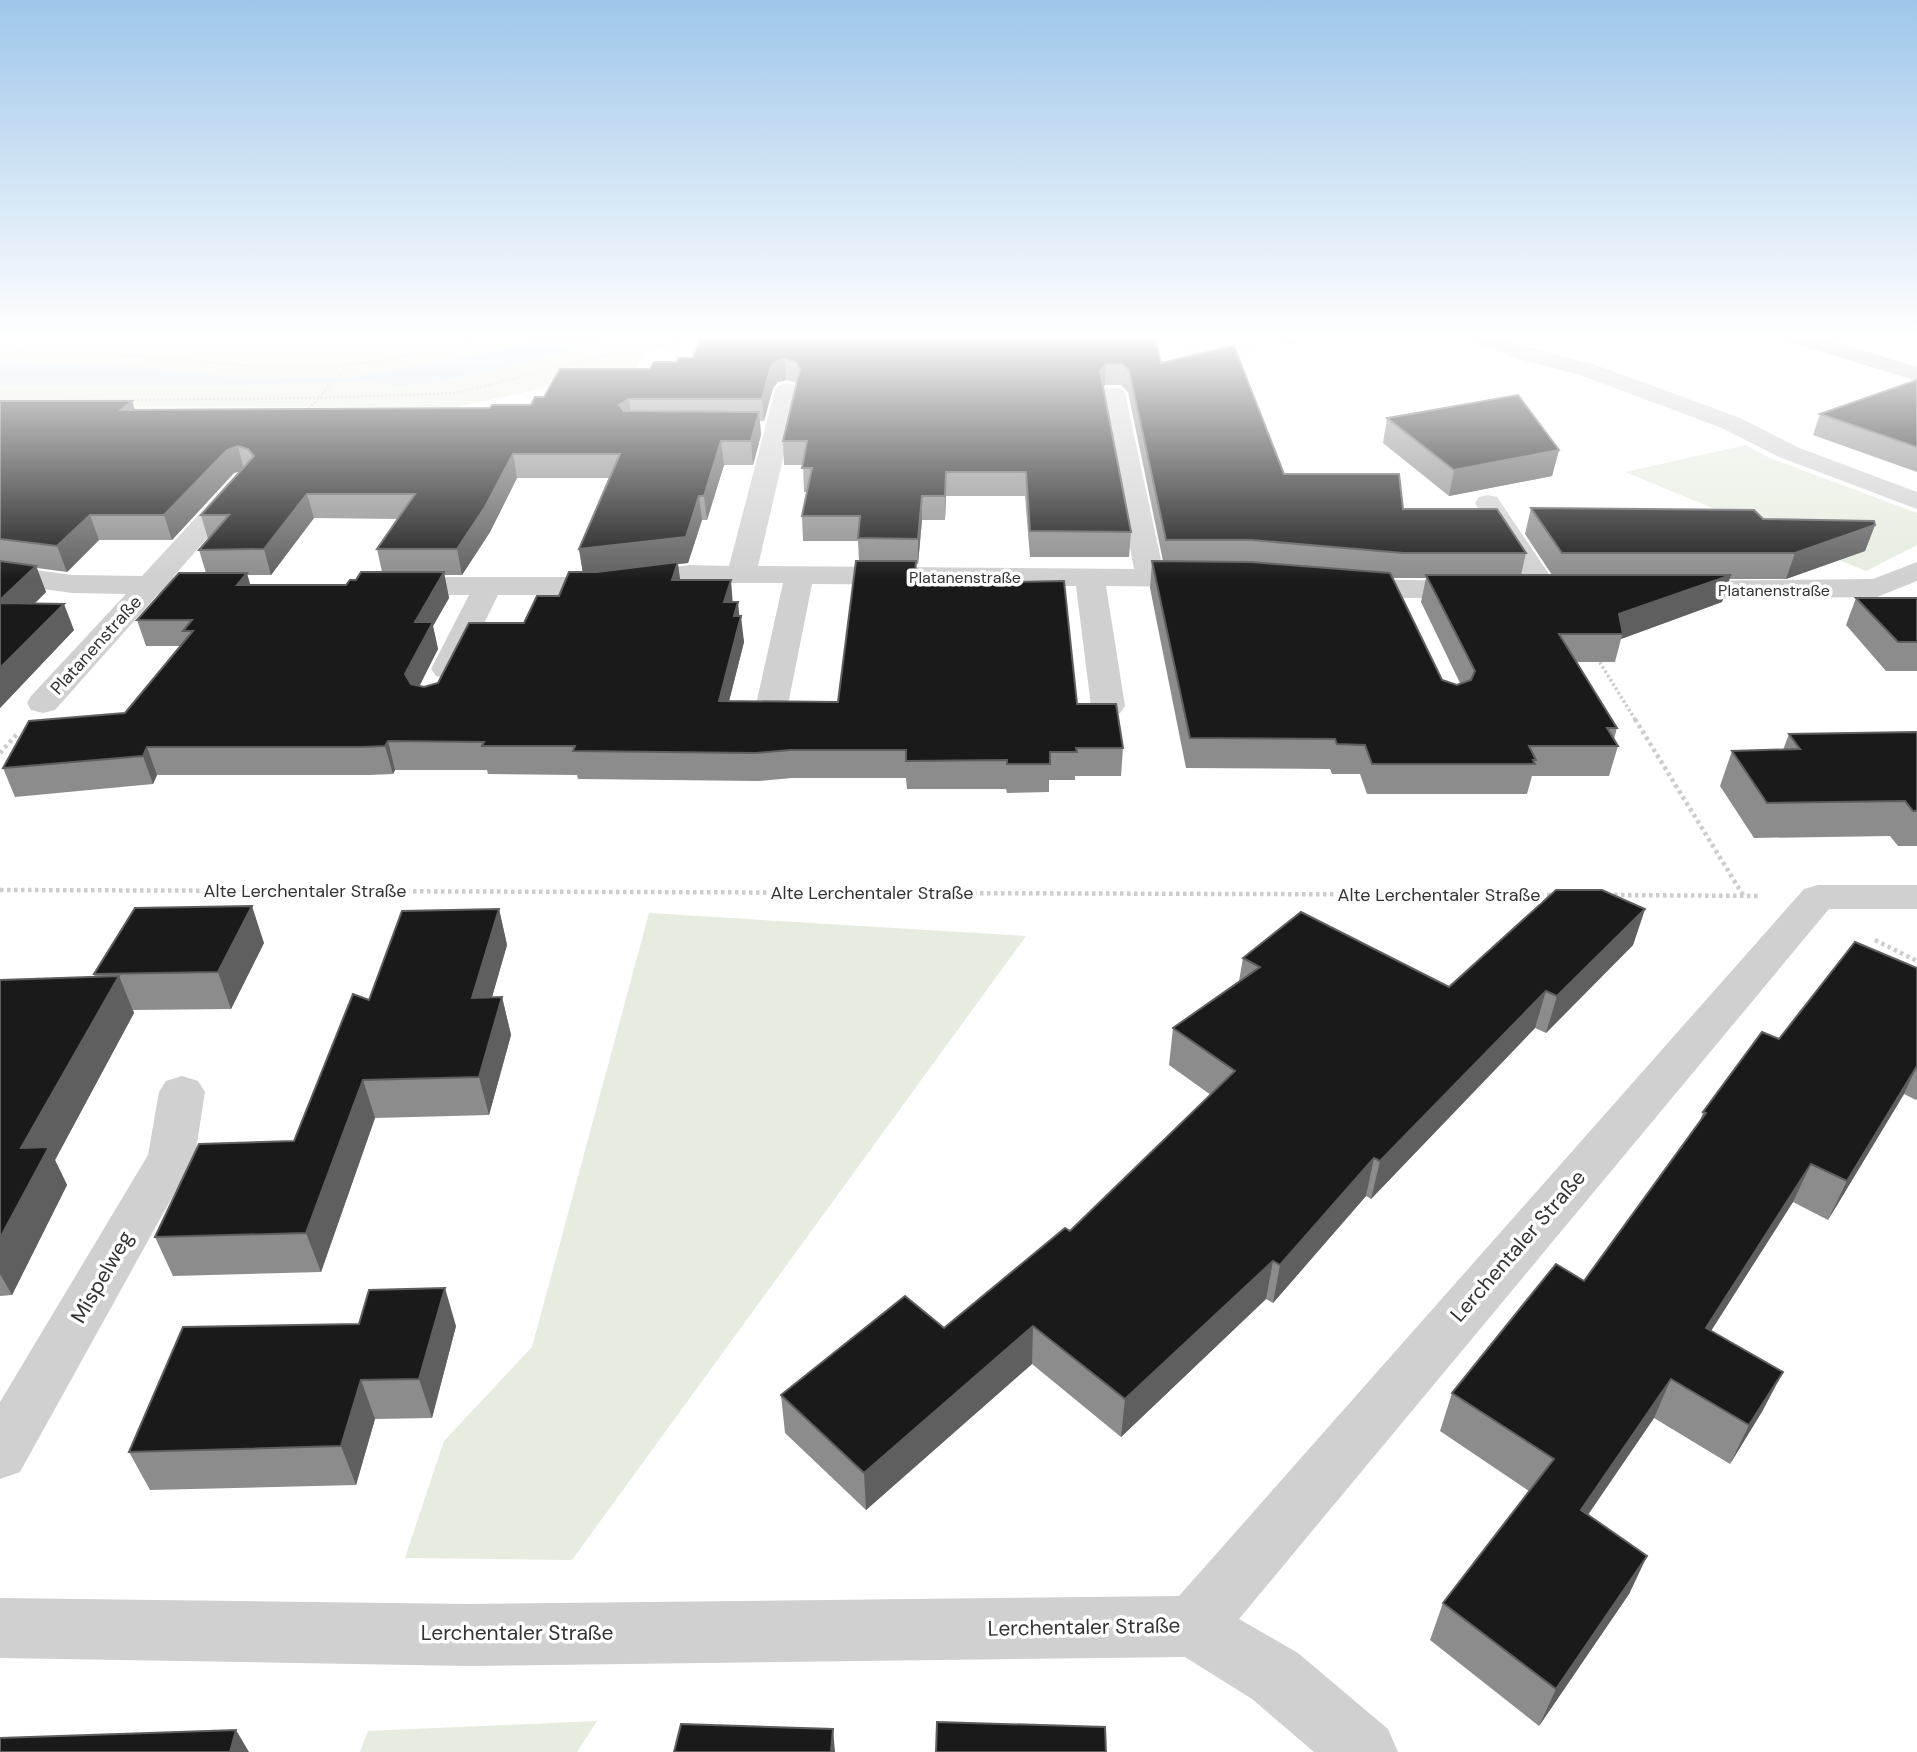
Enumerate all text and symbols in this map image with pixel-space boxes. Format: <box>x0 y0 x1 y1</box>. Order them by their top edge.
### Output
street label: Platanenstraße <box>909 567 1021 588</box>
street label: Platanenstraße <box>1718 580 1830 601</box>
street label: Platanenstraße <box>45 590 147 700</box>
street label: Alte Lerchentaler Straße <box>204 879 407 903</box>
street label: Alte Lerchentaler Straße <box>771 881 974 905</box>
street label: Alte Lerchentaler Straße <box>1338 883 1541 907</box>
street label: Lerchentaler Straße <box>1444 1164 1592 1328</box>
street label: Mispelweg <box>64 1226 140 1328</box>
street label: Lerchentaler Straße <box>987 1611 1181 1643</box>
street label: Lerchentaler Straße <box>421 1619 613 1647</box>

